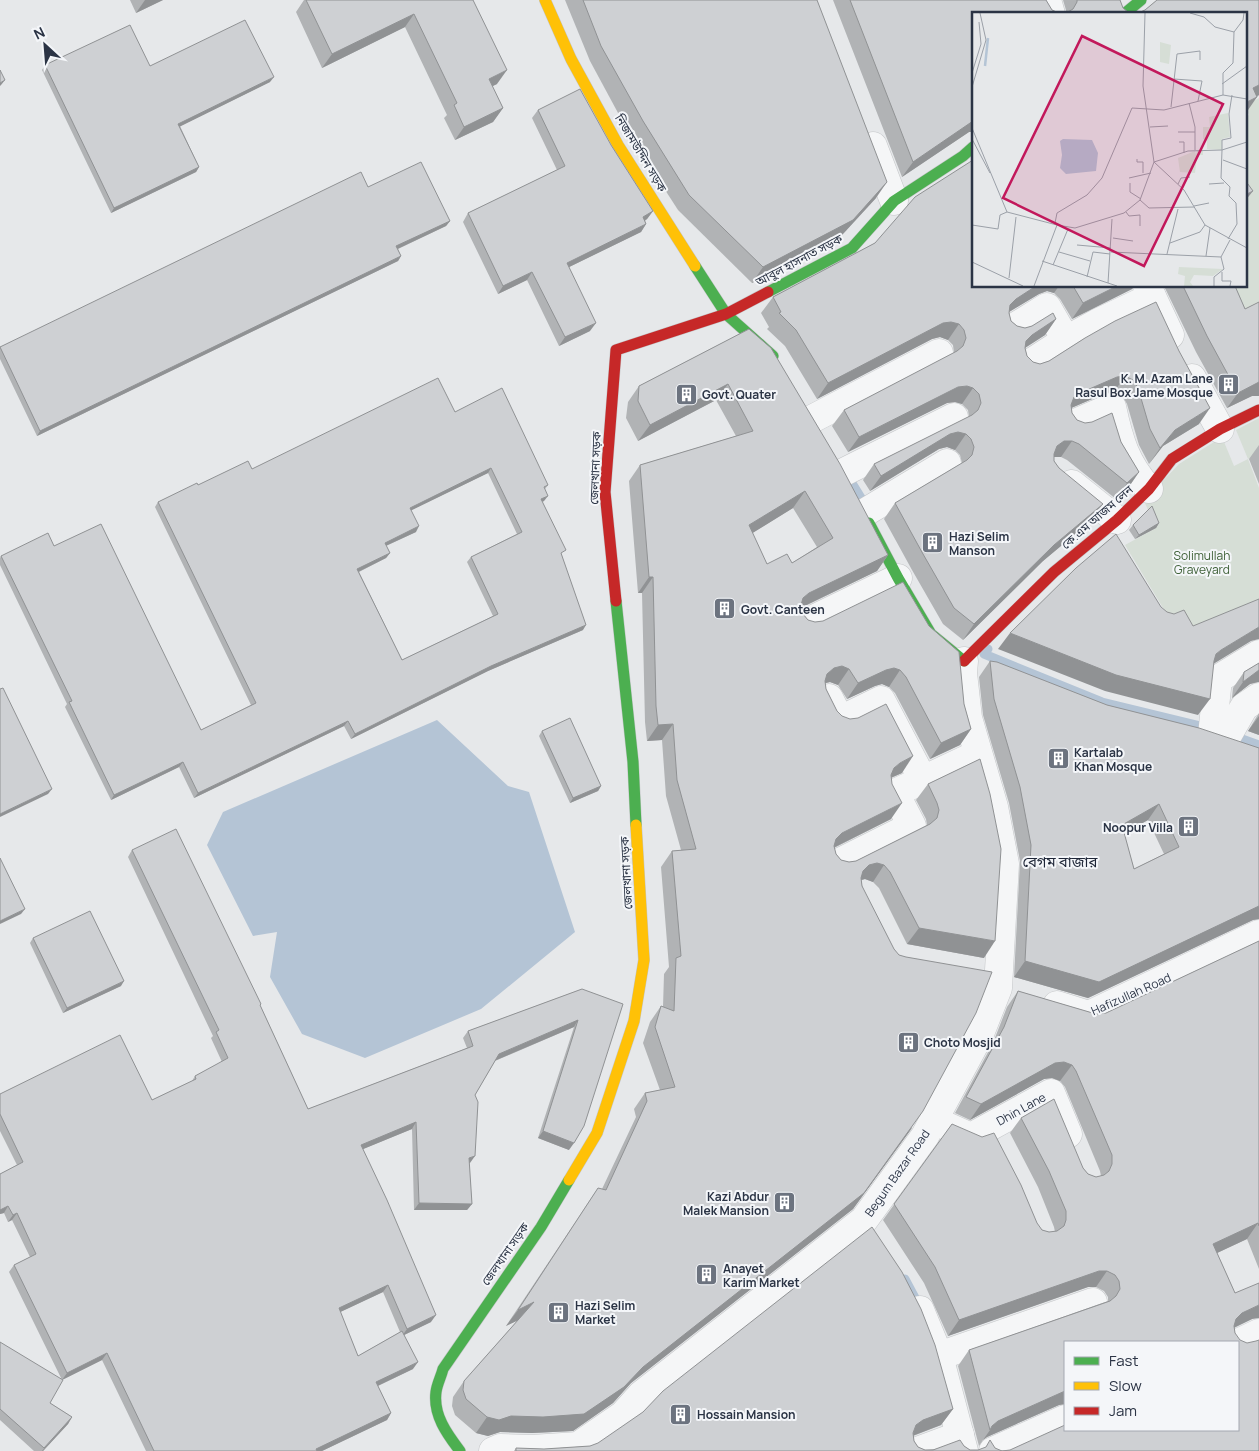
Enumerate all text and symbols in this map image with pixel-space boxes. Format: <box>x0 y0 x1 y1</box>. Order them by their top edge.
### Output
inset map <box>972 12 1246 288</box>
north arrow <box>20 20 70 70</box>
text: N <box>30 22 48 44</box>
street label: নিজামউদ্দিন সড়ক <box>611 110 671 195</box>
street label: আবুল হাসনাত সড়ক <box>752 230 846 291</box>
place label: K. M. Azam Lane Rasul Box Jame Mosque <box>1075 370 1213 401</box>
building icon: K. M. Azam Lane Rasul Box Jame Mosque <box>1217 373 1241 397</box>
building icon: Govt. Quater <box>674 382 698 406</box>
place label: Govt. Quater <box>702 386 776 403</box>
street label: জেলখানা সড়ক <box>585 431 605 505</box>
street label: কে.এম আজম লেন <box>1057 481 1137 553</box>
place label: Hazi Selim Manson <box>949 528 1010 559</box>
building icon: Hazi Selim Manson <box>921 531 945 555</box>
park label: Solimullah Graveyard <box>1174 547 1230 578</box>
building icon: Govt. Canteen <box>713 597 737 621</box>
place label: Govt. Canteen <box>741 601 825 618</box>
place label: Kartalab Khan Mosque <box>1074 744 1152 775</box>
building icon: Kartalab Khan Mosque <box>1046 747 1070 771</box>
building icon: Noopur Villa <box>1177 815 1201 839</box>
place label: Noopur Villa <box>1103 819 1173 836</box>
street label: জেলখানা সড়ক <box>616 836 636 910</box>
district label: বেগম বাজার <box>1022 851 1099 872</box>
street label: Hafizullah Road <box>1088 969 1174 1019</box>
building icon: Choto Mosjid <box>896 1030 920 1054</box>
place label: Choto Mosjid <box>924 1034 1001 1051</box>
street label: Dhin Lane <box>993 1088 1049 1130</box>
street label: Begum Bazar Road <box>860 1126 934 1220</box>
place label: Kazi Abdur Malek Mansion <box>683 1188 769 1219</box>
building icon: Kazi Abdur Malek Mansion <box>773 1191 797 1215</box>
street label: জেলখানা সড়ক <box>477 1219 533 1289</box>
place label: Anayet Karim Market <box>723 1260 800 1291</box>
building icon: Anayet Karim Market <box>695 1263 719 1287</box>
place label: Hazi Selim Market <box>575 1297 636 1328</box>
building icon: Hazi Selim Market <box>547 1300 571 1324</box>
legend <box>1064 1341 1239 1431</box>
text: Fast <box>1109 1350 1138 1371</box>
text: Slow <box>1109 1375 1142 1396</box>
text: Jam <box>1109 1400 1137 1421</box>
building icon: Hossain Mansion <box>669 1402 693 1426</box>
place label: Hossain Mansion <box>697 1406 796 1423</box>

